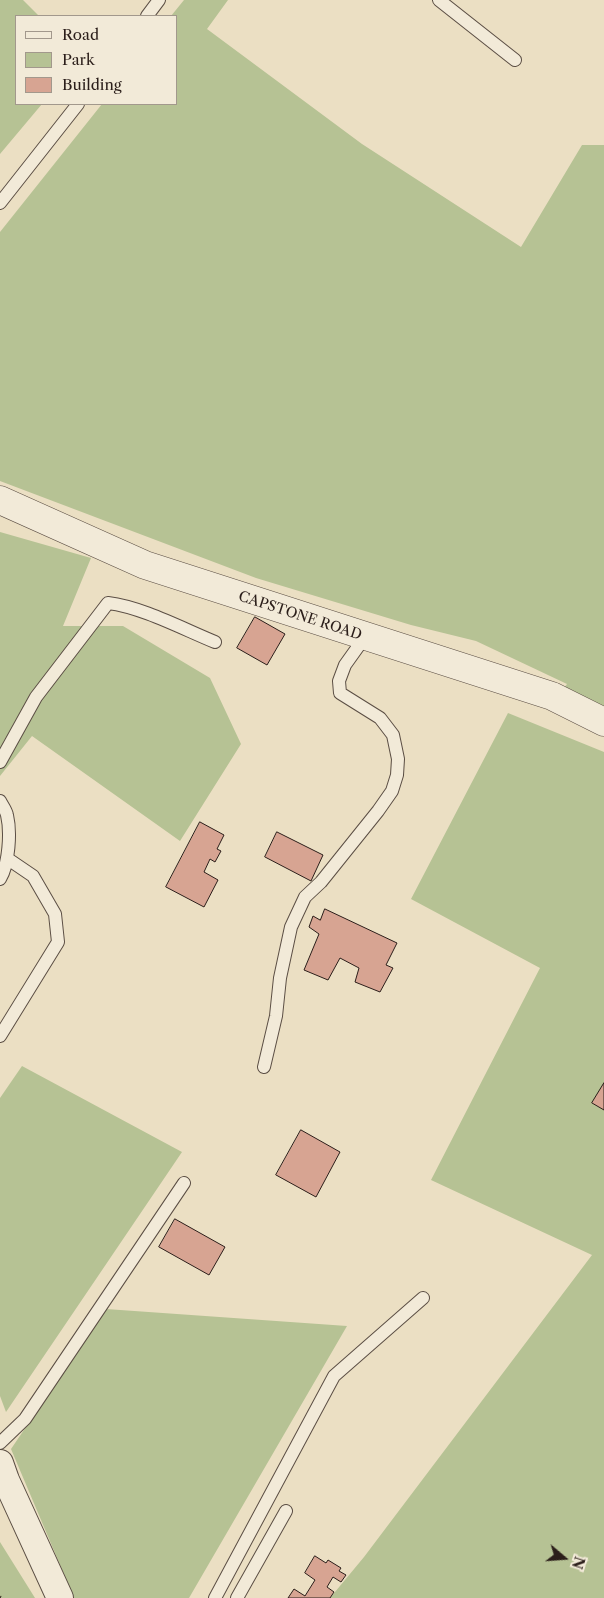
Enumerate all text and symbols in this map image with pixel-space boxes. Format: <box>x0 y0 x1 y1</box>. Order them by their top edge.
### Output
legend <box>15 15 178 105</box>
text: Road <box>62 25 99 44</box>
text: Park <box>62 50 95 69</box>
text: Building <box>62 75 122 94</box>
street label: CAPSTONE ROAD <box>236 588 364 644</box>
north arrow <box>539 1533 589 1583</box>
text: N <box>568 1554 589 1571</box>

